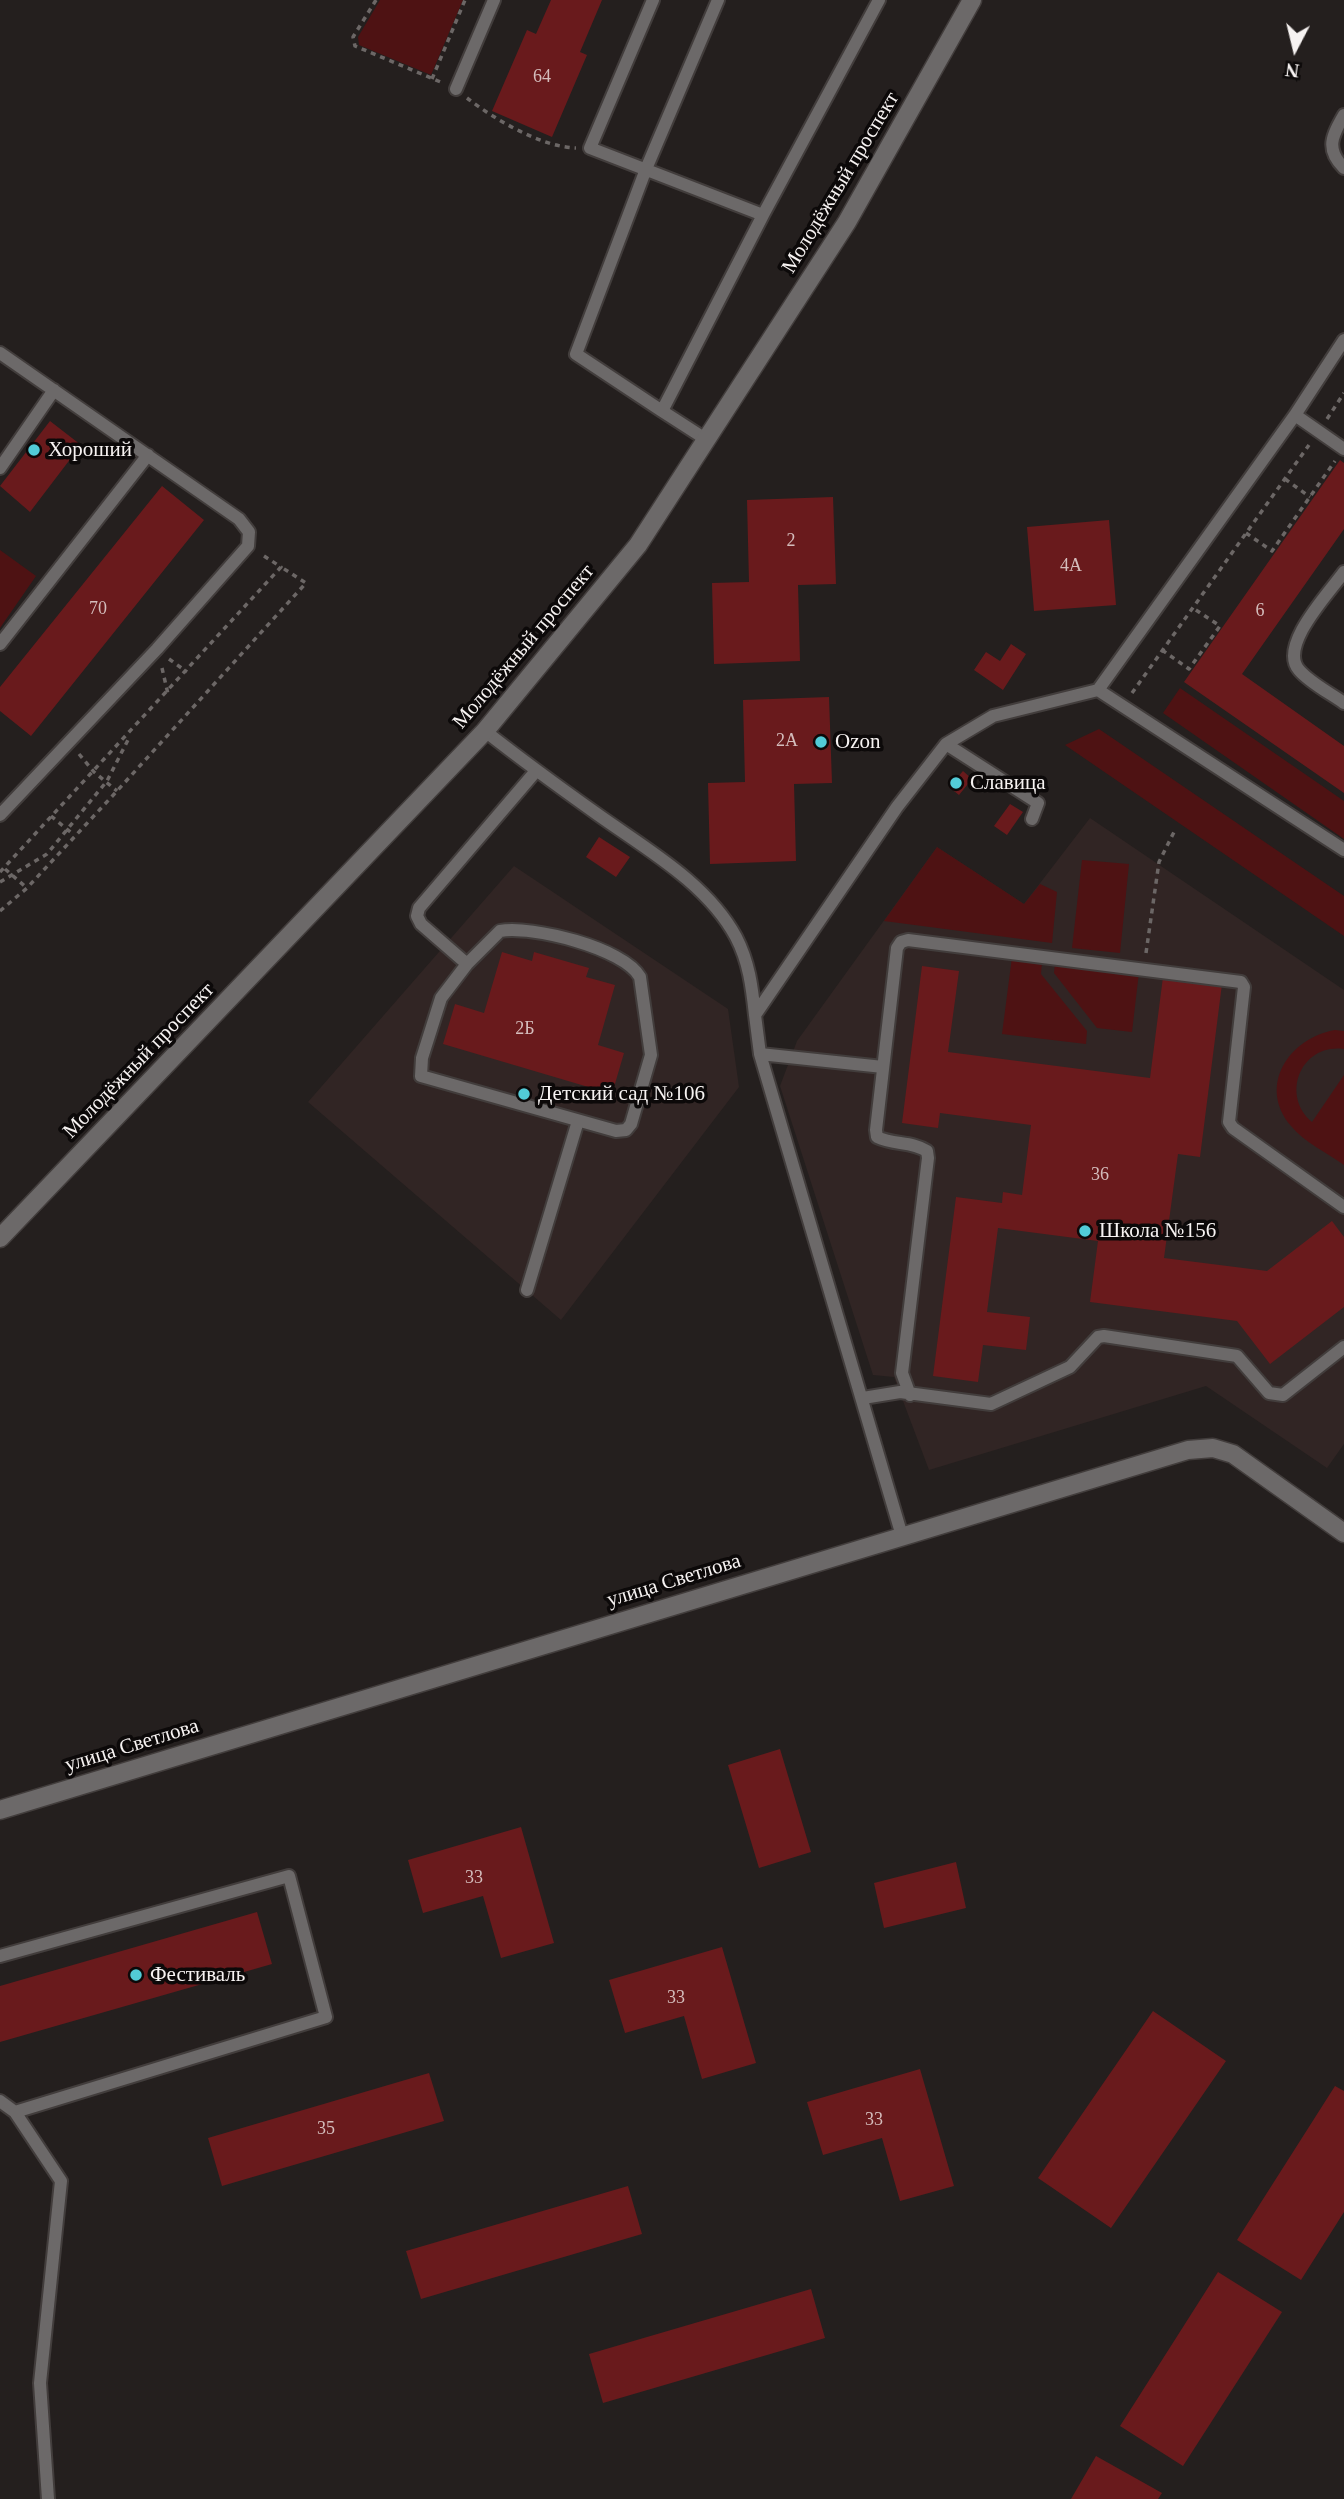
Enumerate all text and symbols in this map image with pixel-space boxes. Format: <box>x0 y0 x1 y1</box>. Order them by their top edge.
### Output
north arrow <box>1260 14 1330 84</box>
text: N <box>1284 59 1300 82</box>
house number: 64 <box>533 66 551 88</box>
street label: Молодёжный проспект <box>777 88 905 278</box>
place label: Хороший <box>48 437 132 463</box>
marker: Хороший <box>26 442 42 458</box>
house number: 2 <box>786 530 796 552</box>
house number: 4А <box>1060 555 1082 577</box>
street label: Молодёжный проспект <box>448 560 600 734</box>
house number: 70 <box>89 598 107 620</box>
house number: 6 <box>1256 600 1264 622</box>
place label: Ozon <box>835 729 880 755</box>
house number: 2А <box>776 730 798 752</box>
marker: Ozon <box>813 734 829 750</box>
place label: Славица <box>970 770 1046 796</box>
marker: Славица <box>948 775 964 791</box>
street label: Молодёжный проспект <box>58 978 220 1144</box>
house number: 2Б <box>515 1018 535 1040</box>
place label: Детский сад №106 <box>538 1081 705 1107</box>
marker: Детский сад №106 <box>516 1086 532 1102</box>
house number: 36 <box>1091 1164 1109 1186</box>
place label: Школа №156 <box>1099 1218 1216 1244</box>
marker: Школа №156 <box>1077 1223 1093 1239</box>
street label: улица Светлова <box>604 1549 744 1613</box>
street label: улица Светлова <box>62 1714 202 1778</box>
house number: 33 <box>465 1867 483 1889</box>
place label: Фестиваль <box>150 1962 245 1988</box>
marker: Фестиваль <box>128 1967 144 1983</box>
house number: 33 <box>667 1987 685 2009</box>
house number: 33 <box>865 2109 883 2131</box>
house number: 35 <box>317 2118 335 2140</box>

